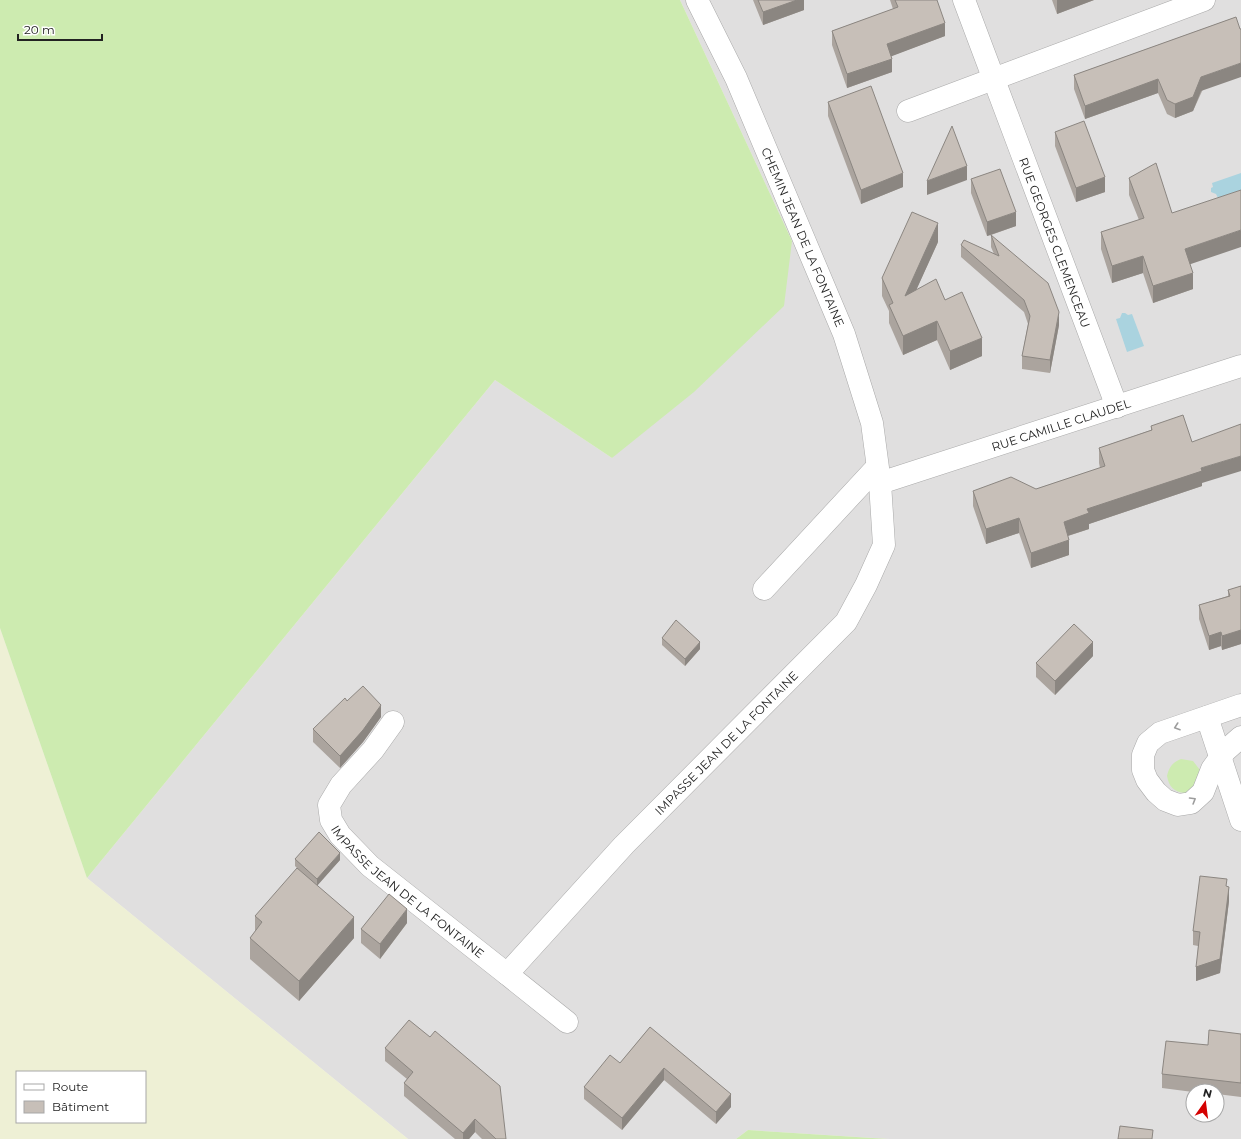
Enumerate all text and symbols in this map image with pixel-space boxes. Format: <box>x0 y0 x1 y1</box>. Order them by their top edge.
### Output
scale bar <box>18 16 102 42</box>
text: 20 m <box>24 22 55 37</box>
street label: CHEMIN JEAN DE LA FONTAINE <box>758 145 848 329</box>
street label: RUE GEORGES CLEMENCEAU <box>1016 155 1094 330</box>
street label: RUE CAMILLE CLAUDEL <box>989 395 1132 454</box>
street label: IMPASSE JEAN DE LA FONTAINE <box>651 667 801 818</box>
one-way arrow <box>1174 722 1181 730</box>
one-way arrow <box>1189 797 1196 805</box>
street label: IMPASSE JEAN DE LA FONTAINE <box>328 822 487 961</box>
legend <box>16 1071 146 1123</box>
text: Route <box>52 1079 88 1094</box>
north arrow <box>1185 1083 1225 1123</box>
text: N <box>1201 1085 1213 1101</box>
text: Bâtiment <box>52 1099 109 1114</box>

